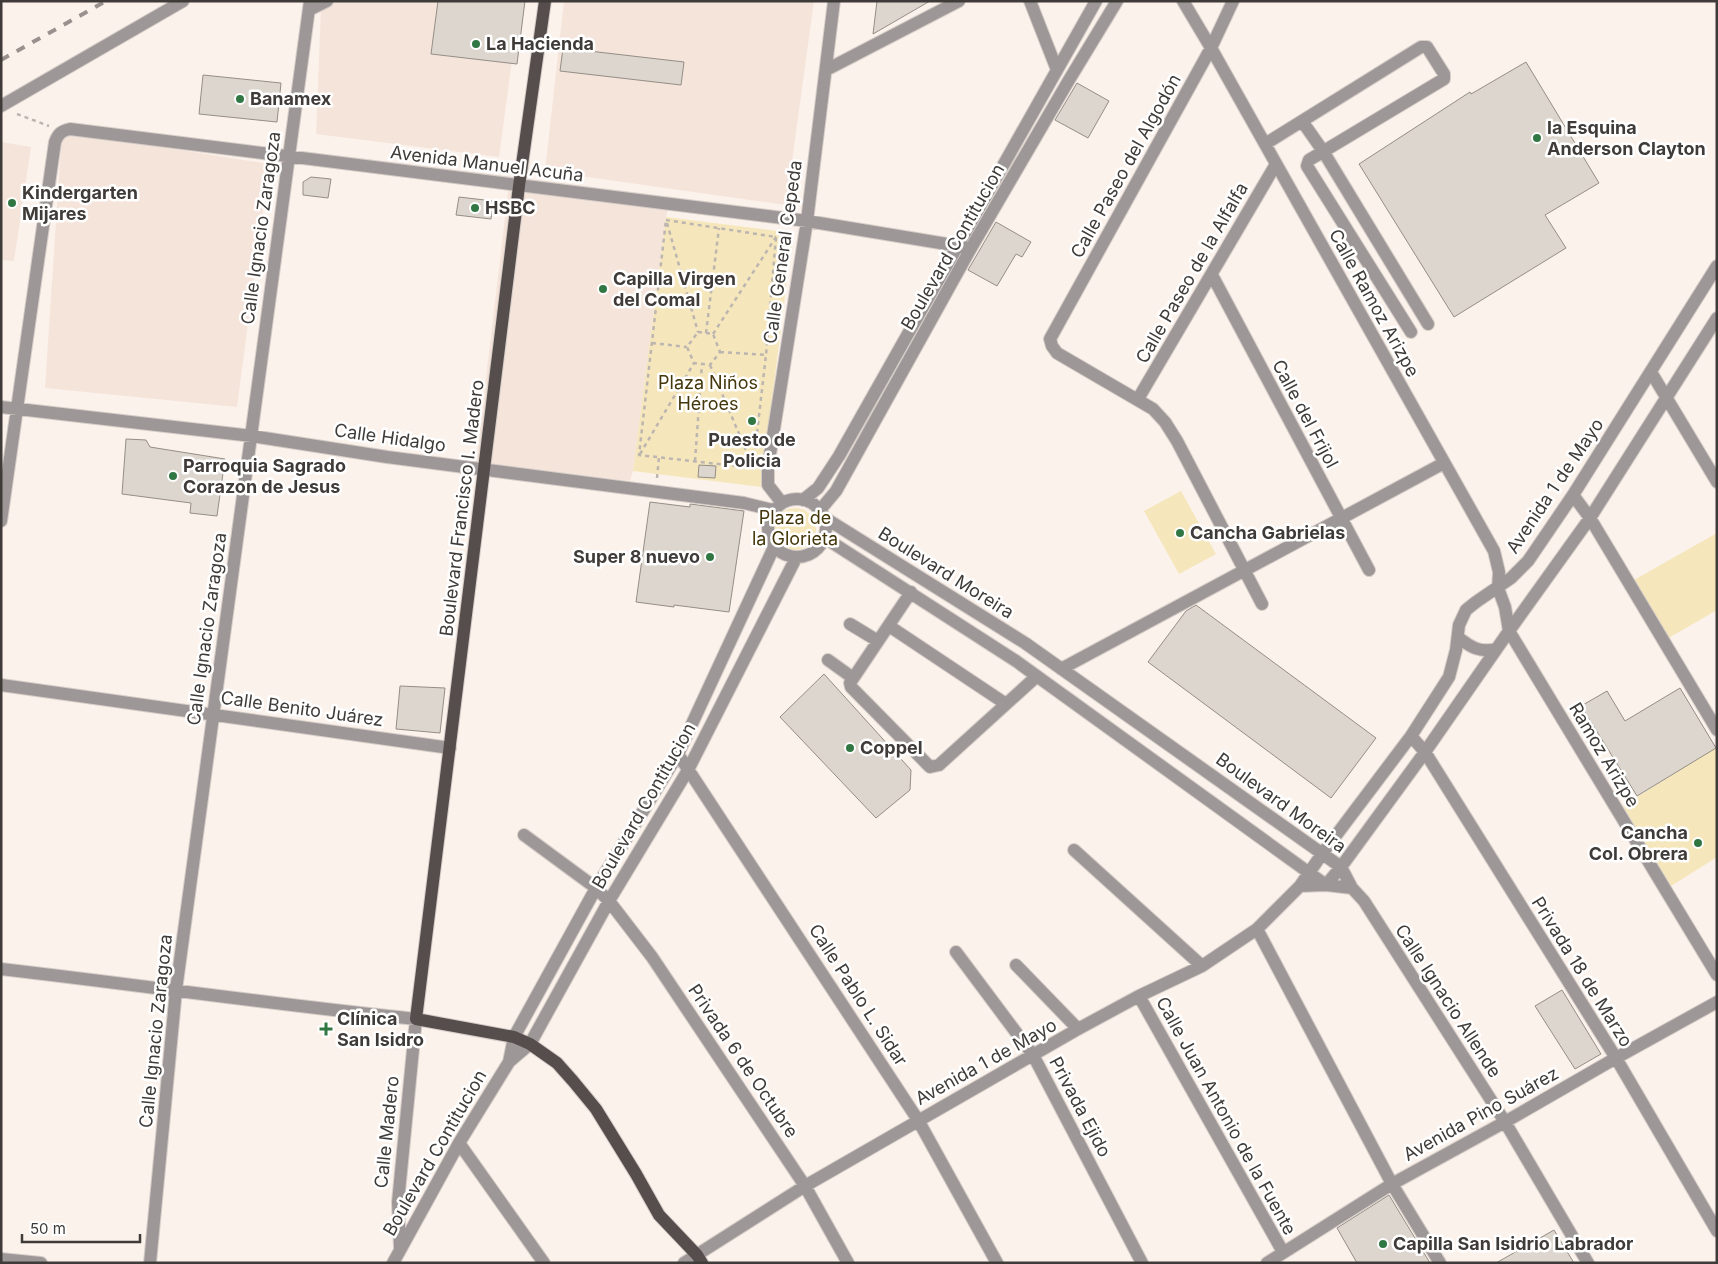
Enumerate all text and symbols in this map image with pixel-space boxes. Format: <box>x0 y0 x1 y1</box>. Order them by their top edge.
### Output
place label: La Hacienda <box>486 33 594 54</box>
marker: La Hacienda <box>470 38 482 50</box>
street label: Calle Paseo del Algodón <box>1066 70 1185 261</box>
place label: Banamex <box>250 88 332 109</box>
marker: Banamex <box>234 93 246 105</box>
place label: la Esquina Anderson Clayton <box>1547 117 1706 159</box>
street label: Calle Ignacio Zaragoza <box>237 130 284 326</box>
marker: la Esquina Anderson Clayton <box>1531 132 1543 144</box>
street label: Avenida Manuel Acuña <box>389 141 585 186</box>
street label: Calle General Cepeda <box>759 159 806 345</box>
street label: Boulevard Contitucion <box>897 160 1009 333</box>
street label: Calle Paseo de la Alfalfa <box>1131 179 1252 367</box>
place label: Kindergarten Mijares <box>22 182 138 224</box>
marker: Kindergarten Mijares <box>6 197 18 209</box>
place label: HSBC <box>485 197 535 218</box>
marker: HSBC <box>469 202 481 214</box>
street label: Calle Ramoz Arizpe <box>1325 225 1424 380</box>
place label: Capilla Virgen del Comal <box>613 268 736 310</box>
marker: Capilla Virgen del Comal <box>597 283 609 295</box>
street label: Calle del Frijol <box>1268 356 1343 471</box>
park label: Plaza Niños Héroes <box>658 372 758 414</box>
street label: Boulevard Francisco I. Madero <box>435 378 488 638</box>
street label: Avenida 1 de Mayo <box>1502 414 1608 557</box>
marker: Puesto de Policia <box>746 415 758 427</box>
street label: Calle Hidalgo <box>333 419 447 456</box>
place label: Puesto de Policia <box>708 429 796 471</box>
place label: Parroquia Sagrado Corazon de Jesus <box>183 455 346 497</box>
marker: Parroquia Sagrado Corazon de Jesus <box>167 470 179 482</box>
park label: Plaza de la Glorieta <box>752 507 838 549</box>
street label: Boulevard Moreira <box>875 522 1018 623</box>
place label: Cancha Gabrielas <box>1190 522 1345 543</box>
marker: Cancha Gabrielas <box>1174 527 1186 539</box>
street label: Calle Ignacio Zaragoza <box>183 531 230 727</box>
place label: Super 8 nuevo <box>573 546 700 567</box>
marker: Super 8 nuevo <box>704 551 716 563</box>
street label: Calle Benito Juárez <box>219 687 385 730</box>
street label: Ramoz Arizpe <box>1565 699 1644 811</box>
street label: Boulevard Contitucion <box>588 719 700 892</box>
place label: Coppel <box>860 737 923 758</box>
marker: Coppel <box>844 742 856 754</box>
street label: Boulevard Moreira <box>1212 748 1350 857</box>
place label: Cancha Col. Obrera <box>1589 822 1688 864</box>
marker: Cancha Col. Obrera <box>1692 837 1704 849</box>
street label: Privada 18 de Marzo <box>1528 893 1637 1051</box>
street label: Calle Pablo L. Sidar <box>805 920 912 1070</box>
street label: Calle Ignacio Allende <box>1391 920 1506 1081</box>
street label: Calle Ignacio Zaragoza <box>135 933 176 1129</box>
street label: Privada 6 de Octubre <box>684 980 803 1141</box>
street label: Calle Juan Antonio de la Fuente <box>1152 993 1301 1238</box>
place label: Clínica San Isidro <box>337 1008 424 1050</box>
street label: Avenida 1 de Mayo <box>911 1014 1060 1109</box>
marker: Clínica San Isidro <box>319 1022 333 1036</box>
street label: Privada Ejido <box>1045 1053 1116 1161</box>
street label: Avenida Pino Suárez <box>1400 1062 1562 1165</box>
street label: Boulevard Contitucion <box>379 1066 491 1239</box>
street label: Calle Madero <box>370 1075 403 1189</box>
scale bar <box>22 1212 140 1244</box>
text: 50 m <box>30 1219 66 1238</box>
place label: Capilla San Isidrio Labrador <box>1393 1233 1633 1254</box>
marker: Capilla San Isidrio Labrador <box>1377 1238 1389 1250</box>

